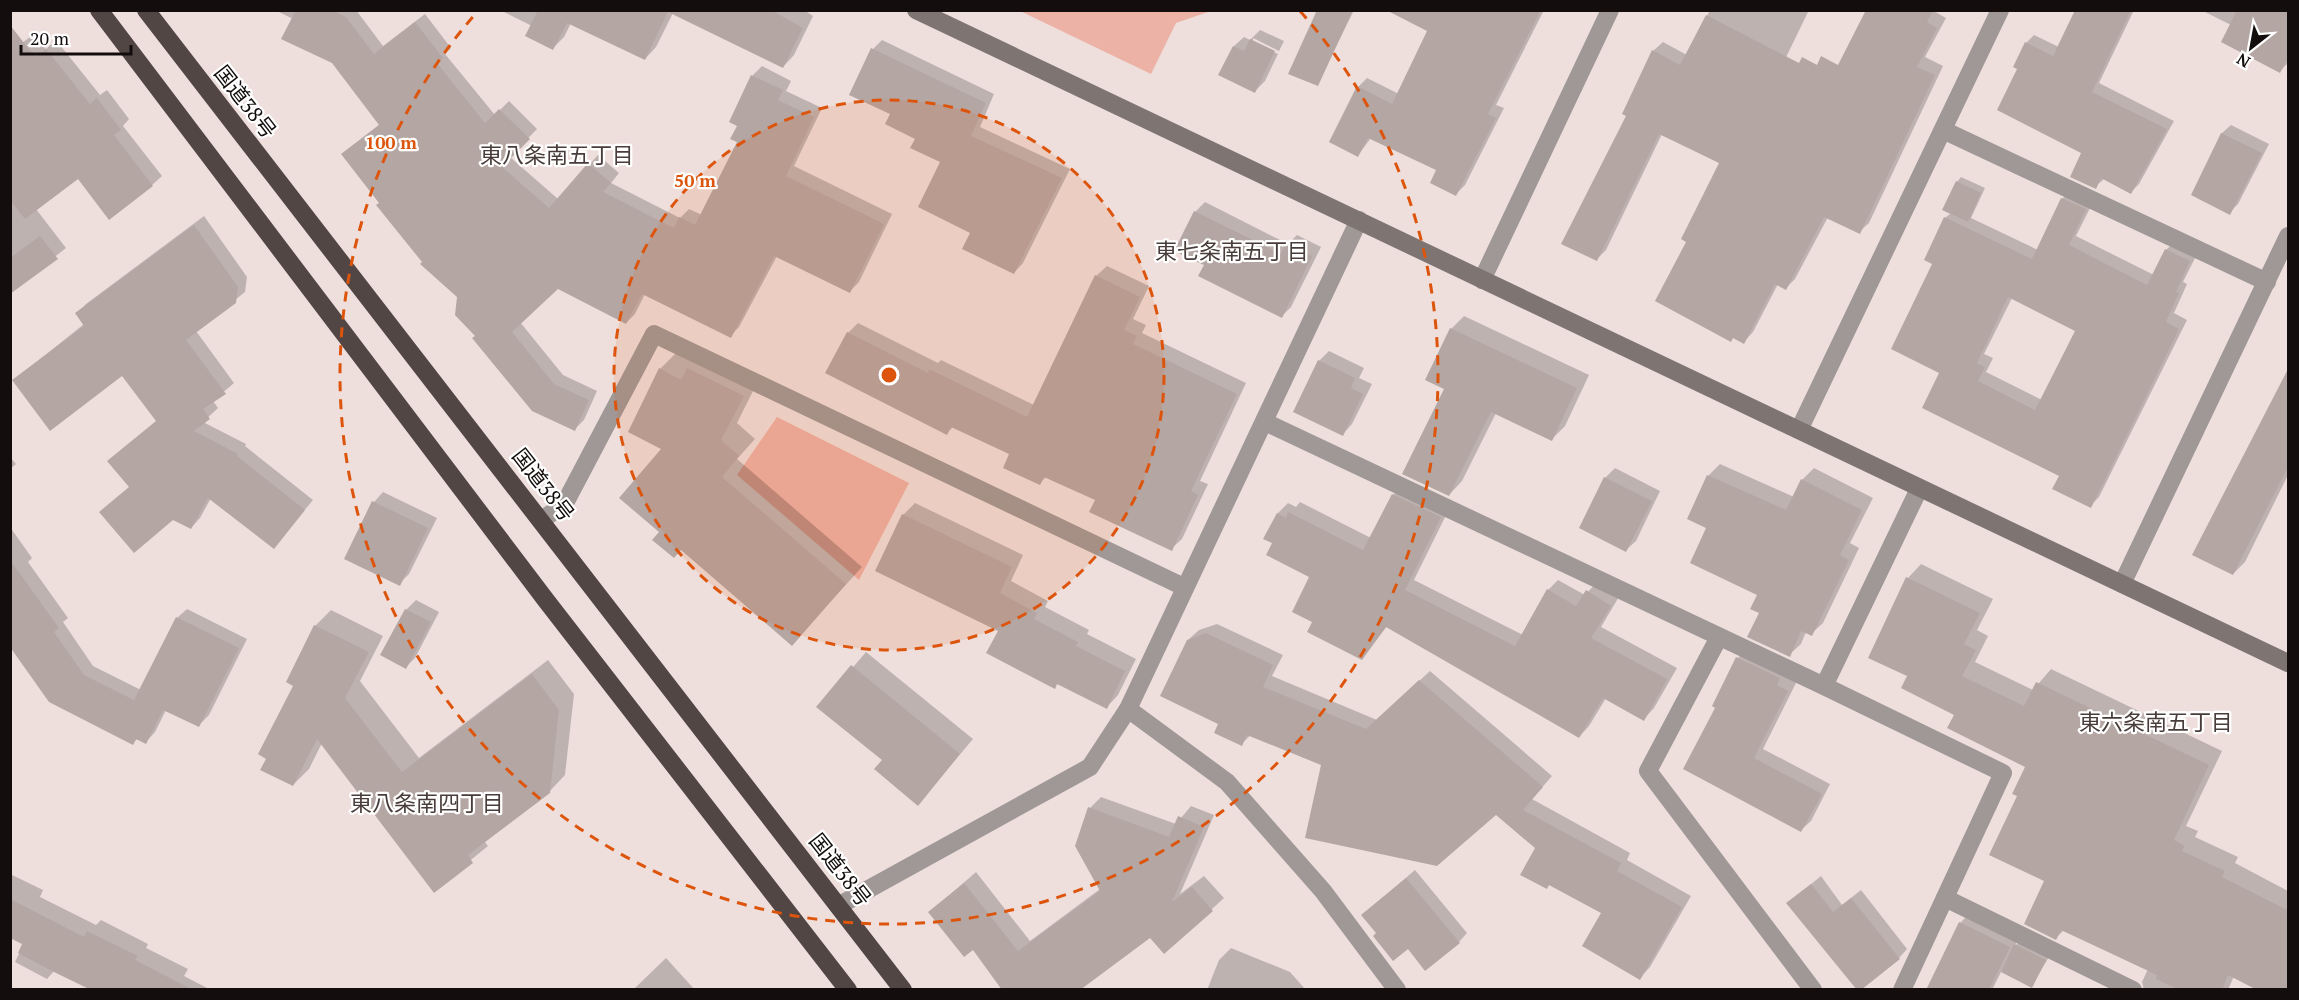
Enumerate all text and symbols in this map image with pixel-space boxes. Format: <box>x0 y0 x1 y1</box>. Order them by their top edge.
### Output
scale bar <box>21 18 130 56</box>
north arrow <box>2221 18 2281 78</box>
text: 20 m <box>30 26 70 50</box>
text: N <box>2232 48 2254 73</box>
street label: 国道38号 <box>208 59 283 144</box>
text: 100 m <box>365 130 417 154</box>
district label: 東八条南五丁目 <box>480 140 634 169</box>
text: 50 m <box>674 168 716 192</box>
district label: 東七条南五丁目 <box>1155 236 1309 265</box>
centre of rings <box>879 365 899 385</box>
street label: 国道38号 <box>506 442 581 527</box>
district label: 東六条南五丁目 <box>2079 707 2233 736</box>
district label: 東八条南四丁目 <box>350 788 504 817</box>
street label: 国道38号 <box>803 827 878 912</box>

